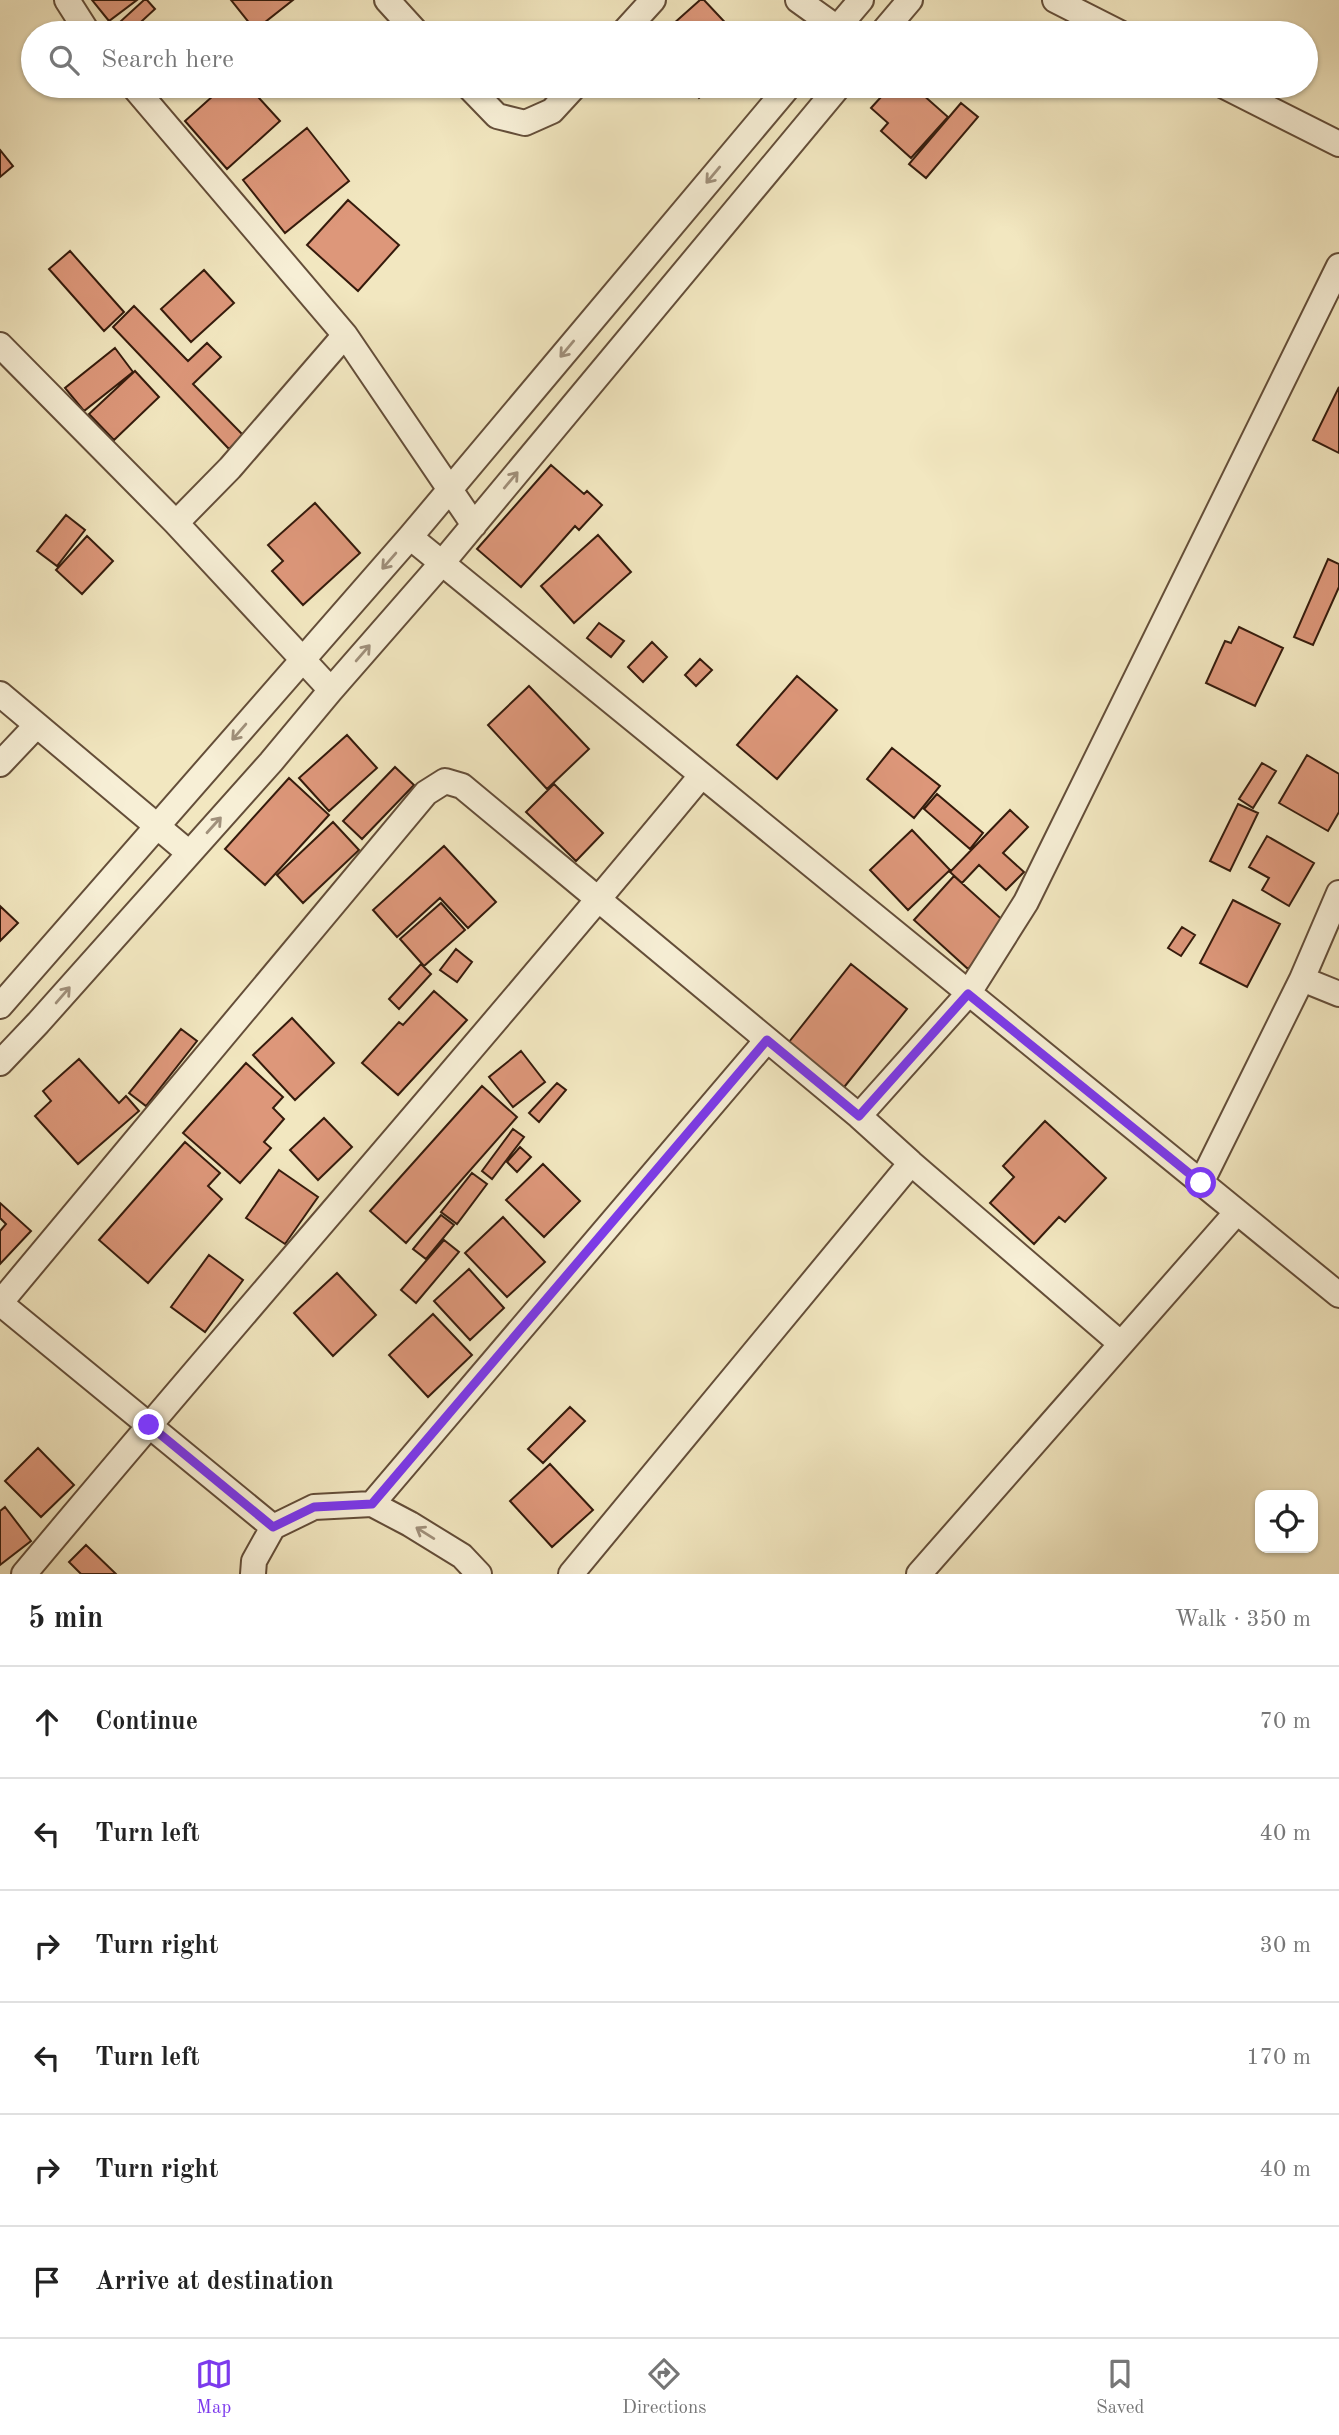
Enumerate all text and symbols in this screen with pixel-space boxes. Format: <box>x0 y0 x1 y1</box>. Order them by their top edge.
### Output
search box <box>21 21 1318 98</box>
icon: search <box>45 41 83 79</box>
text: Search here <box>101 47 234 73</box>
one-way arrow <box>706 166 721 184</box>
one-way arrow <box>559 340 575 358</box>
one-way arrow <box>503 472 519 490</box>
one-way arrow <box>381 551 397 569</box>
one-way arrow <box>355 644 371 662</box>
one-way arrow <box>231 723 247 741</box>
one-way arrow <box>206 816 222 834</box>
one-way arrow <box>55 986 71 1004</box>
route start <box>1185 1167 1216 1198</box>
route end <box>133 1409 164 1440</box>
map controls <box>1255 1490 1318 1553</box>
button: locate <box>1255 1490 1318 1553</box>
one-way arrow <box>415 1526 435 1540</box>
text: 5 min <box>28 1604 103 1634</box>
text: Walk · 350 m <box>1175 1608 1311 1631</box>
icon: ahead <box>28 1703 66 1741</box>
text: Continue <box>95 1709 198 1735</box>
text: 70 m <box>1260 1710 1311 1733</box>
icon: left <box>28 1815 66 1853</box>
text: Turn left <box>95 1821 200 1847</box>
text: 40 m <box>1260 1822 1311 1845</box>
icon: right <box>28 1927 66 1965</box>
text: Turn right <box>95 1933 218 1959</box>
text: 30 m <box>1260 1934 1311 1957</box>
icon: left <box>28 2039 66 2077</box>
text: Turn left <box>95 2045 200 2071</box>
text: 170 m <box>1246 2046 1311 2069</box>
icon: right <box>28 2151 66 2189</box>
text: Turn right <box>95 2157 218 2183</box>
text: 40 m <box>1260 2158 1311 2181</box>
icon: arrive <box>28 2263 66 2301</box>
text: Arrive at destination <box>95 2269 334 2295</box>
tab: Map <box>195 2355 233 2420</box>
tab: Directions <box>622 2355 707 2420</box>
tab: Saved <box>1096 2355 1144 2420</box>

